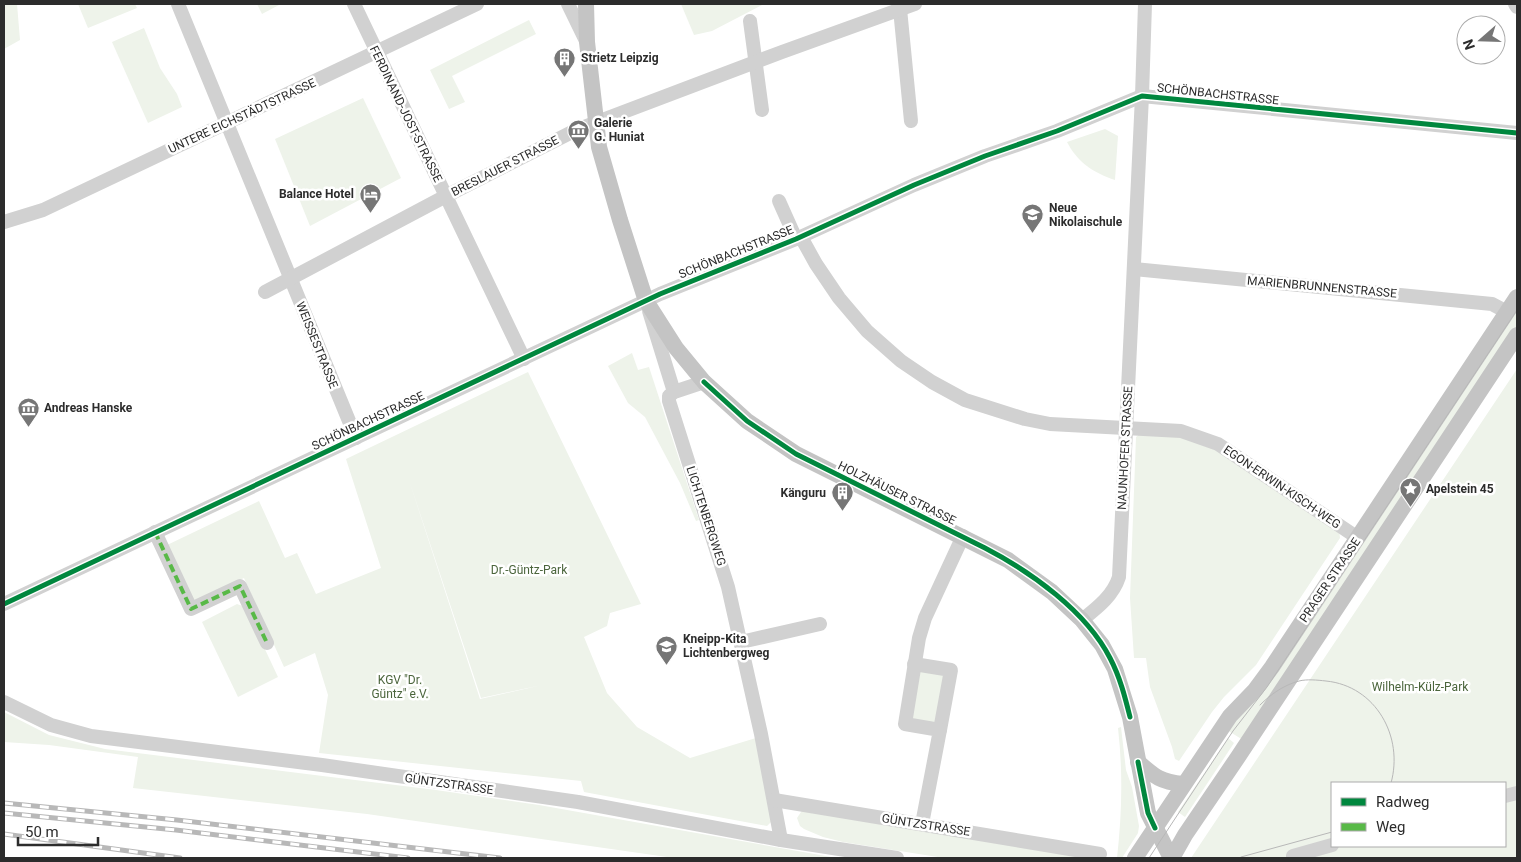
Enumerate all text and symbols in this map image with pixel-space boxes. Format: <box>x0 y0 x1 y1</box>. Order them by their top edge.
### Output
north arrow <box>1456 15 1506 65</box>
text: N <box>1460 37 1478 52</box>
street label: FERDINAND-JOST-STRASSE <box>367 44 445 185</box>
building icon: Strietz Leipzig <box>553 46 577 77</box>
place label: Strietz Leipzig <box>581 51 659 65</box>
street label: UNTERE EICHSTÄDTSTRASSE <box>166 75 318 156</box>
street label: SCHÖNBACHSTRASSE <box>1156 80 1280 107</box>
place label: Galerie G. Huniat <box>594 116 644 144</box>
museum icon: Galerie G. Huniat <box>566 118 590 149</box>
street label: BRESLAUER STRASSE <box>449 133 561 199</box>
hotel icon: Balance Hotel <box>358 182 382 213</box>
place label: Balance Hotel <box>279 187 354 201</box>
place label: Neue Nikolaischule <box>1049 201 1123 229</box>
school or university icon: Neue Nikolaischule <box>1021 203 1045 234</box>
street label: SCHÖNBACHSTRASSE <box>676 222 796 281</box>
street label: MARIENBRUNNENSTRASSE <box>1247 273 1398 301</box>
street label: WEISSESTRASSE <box>293 300 341 391</box>
street label: NAUNHOFER STRASSE <box>1115 386 1135 510</box>
street label: SCHÖNBACHSTRASSE <box>309 388 427 453</box>
museum icon: Andreas Hanske <box>16 396 40 427</box>
place label: Andreas Hanske <box>44 401 133 415</box>
street label: EGON-ERWIN-KISCH-WEG <box>1221 443 1343 531</box>
street label: HOLZHÄUSER STRASSE <box>836 457 959 528</box>
street label: LICHTENBERGWEG <box>683 464 729 568</box>
place icon: Apelstein 45 <box>1398 477 1422 508</box>
building icon: Känguru <box>830 481 854 512</box>
place label: Apelstein 45 <box>1426 482 1494 496</box>
place label: Känguru <box>781 486 826 500</box>
street label: PRAGER STRASSE <box>1297 535 1363 625</box>
park label: Dr.-Güntz-Park <box>491 563 568 577</box>
place label: Kneipp-Kita Lichtenbergweg <box>683 632 770 660</box>
school or university icon: Kneipp-Kita Lichtenbergweg <box>655 634 679 665</box>
park label: KGV "Dr. Güntz" e.V. <box>371 673 429 701</box>
park label: Wilhelm-Külz-Park <box>1372 680 1469 694</box>
street label: GÜNTZSTRASSE <box>404 770 494 797</box>
legend <box>1331 782 1506 847</box>
text: Radweg <box>1376 793 1430 811</box>
street label: GÜNTZSTRASSE <box>881 810 972 839</box>
scale bar <box>18 814 98 846</box>
text: Weg <box>1376 818 1405 836</box>
text: 50 m <box>25 823 59 841</box>

